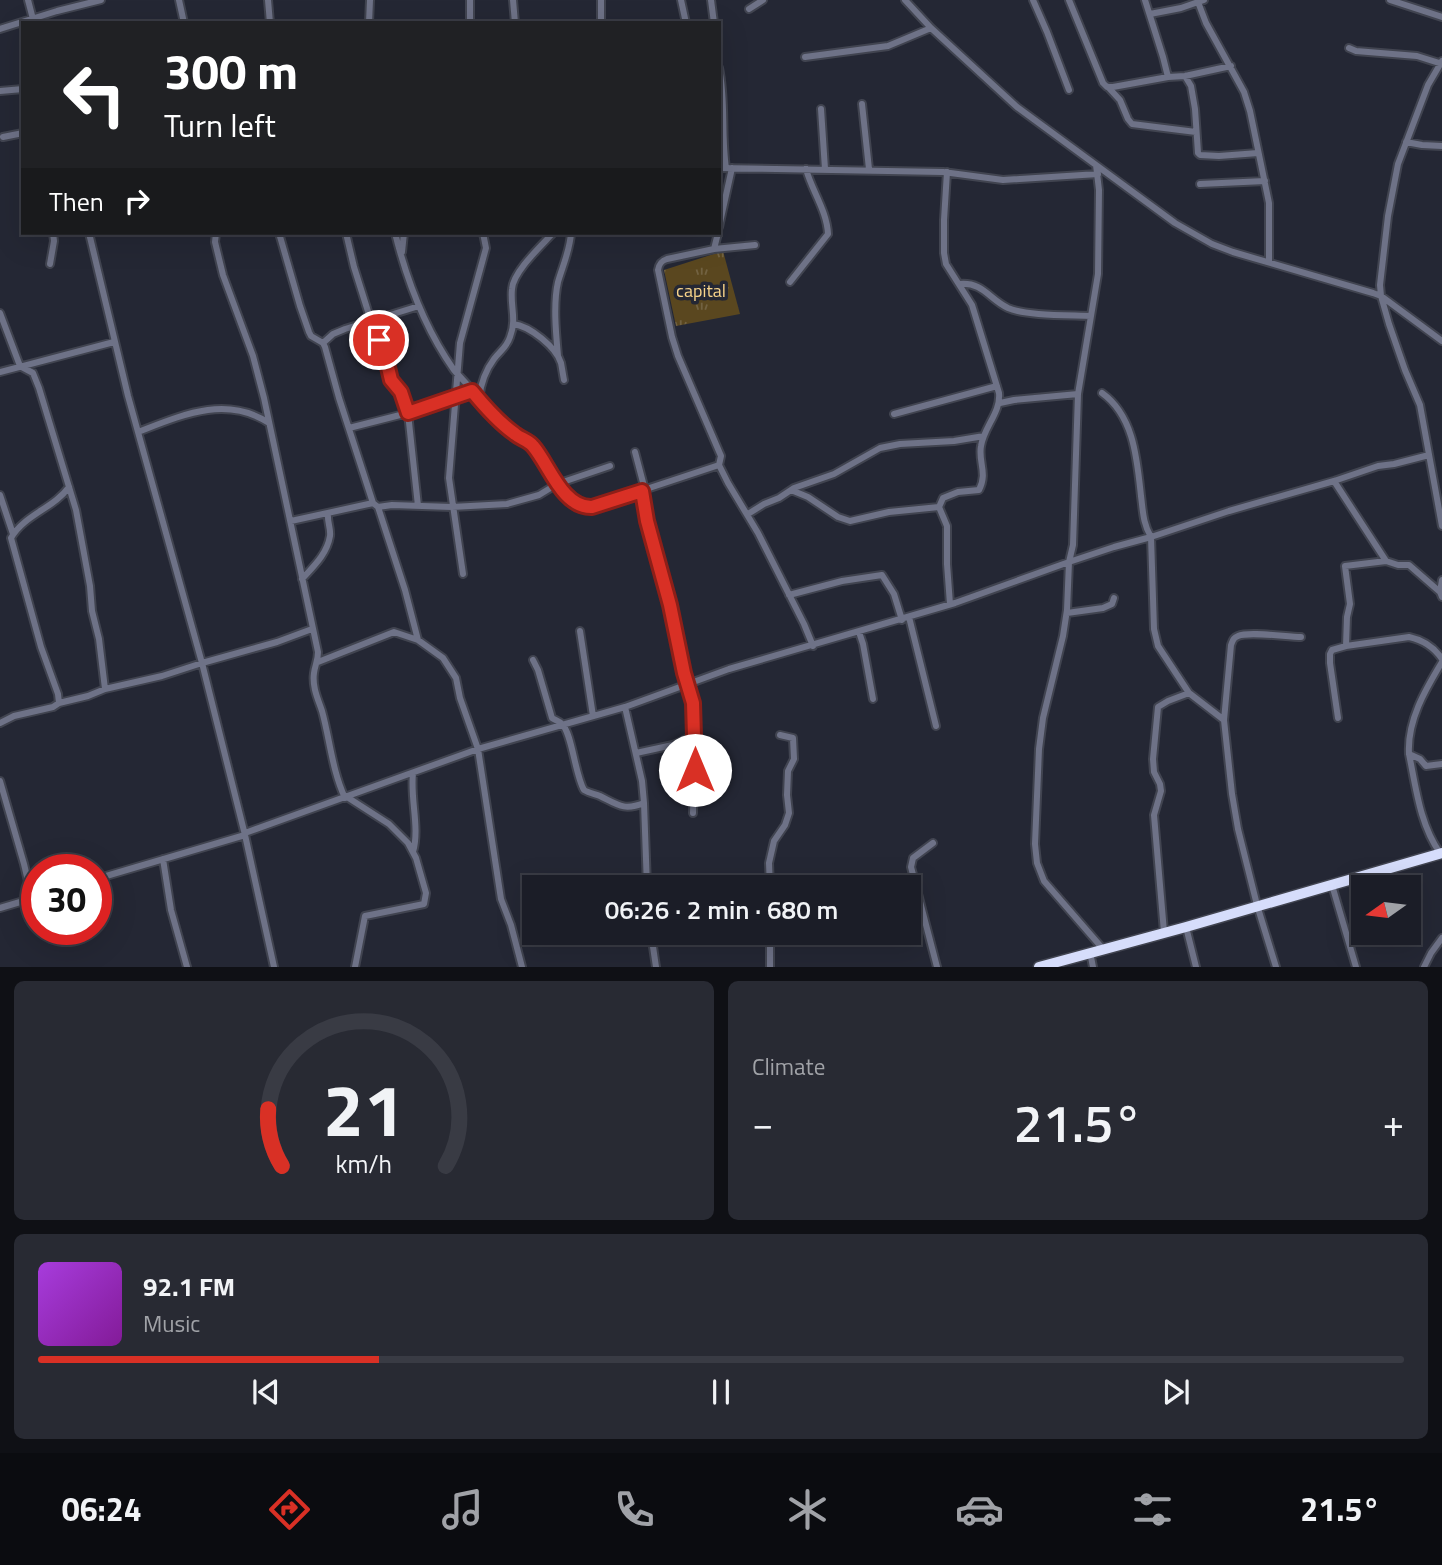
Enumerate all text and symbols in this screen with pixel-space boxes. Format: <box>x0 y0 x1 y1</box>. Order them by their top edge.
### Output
text: 300 m <box>164 33 298 108</box>
icon: left <box>49 49 140 140</box>
text: Turn left <box>164 101 276 149</box>
text: Then <box>49 182 104 221</box>
icon: right <box>118 182 156 220</box>
park label: capital <box>676 277 726 304</box>
pin <box>349 310 409 370</box>
icon: arrive <box>360 321 398 359</box>
position arrow <box>658 733 732 807</box>
speed limit sign: 30 <box>21 854 112 945</box>
north arrow <box>1351 875 1421 945</box>
map controls <box>1351 875 1421 945</box>
text: 06:26 · 2 min · 680 m <box>605 890 838 929</box>
text: Climate <box>752 1049 825 1084</box>
text: 21 <box>323 1055 405 1165</box>
text: 21.5° <box>1014 1083 1142 1162</box>
text: − <box>752 1094 773 1152</box>
text: + <box>1383 1094 1404 1152</box>
text: km/h <box>336 1145 392 1183</box>
text: 92.1 FM <box>143 1267 235 1306</box>
text: Music <box>143 1306 200 1341</box>
icon: previous <box>247 1373 285 1411</box>
icon: pause <box>702 1373 740 1411</box>
icon: next <box>1157 1373 1195 1411</box>
text: 06:24 <box>62 1485 142 1533</box>
icon: directions <box>265 1485 314 1534</box>
icon: music <box>438 1485 487 1534</box>
icon: phone <box>610 1485 659 1534</box>
icon: climate <box>783 1485 832 1534</box>
icon: car <box>955 1485 1004 1534</box>
icon: filters <box>1128 1485 1177 1534</box>
text: 21.5° <box>1300 1485 1380 1533</box>

